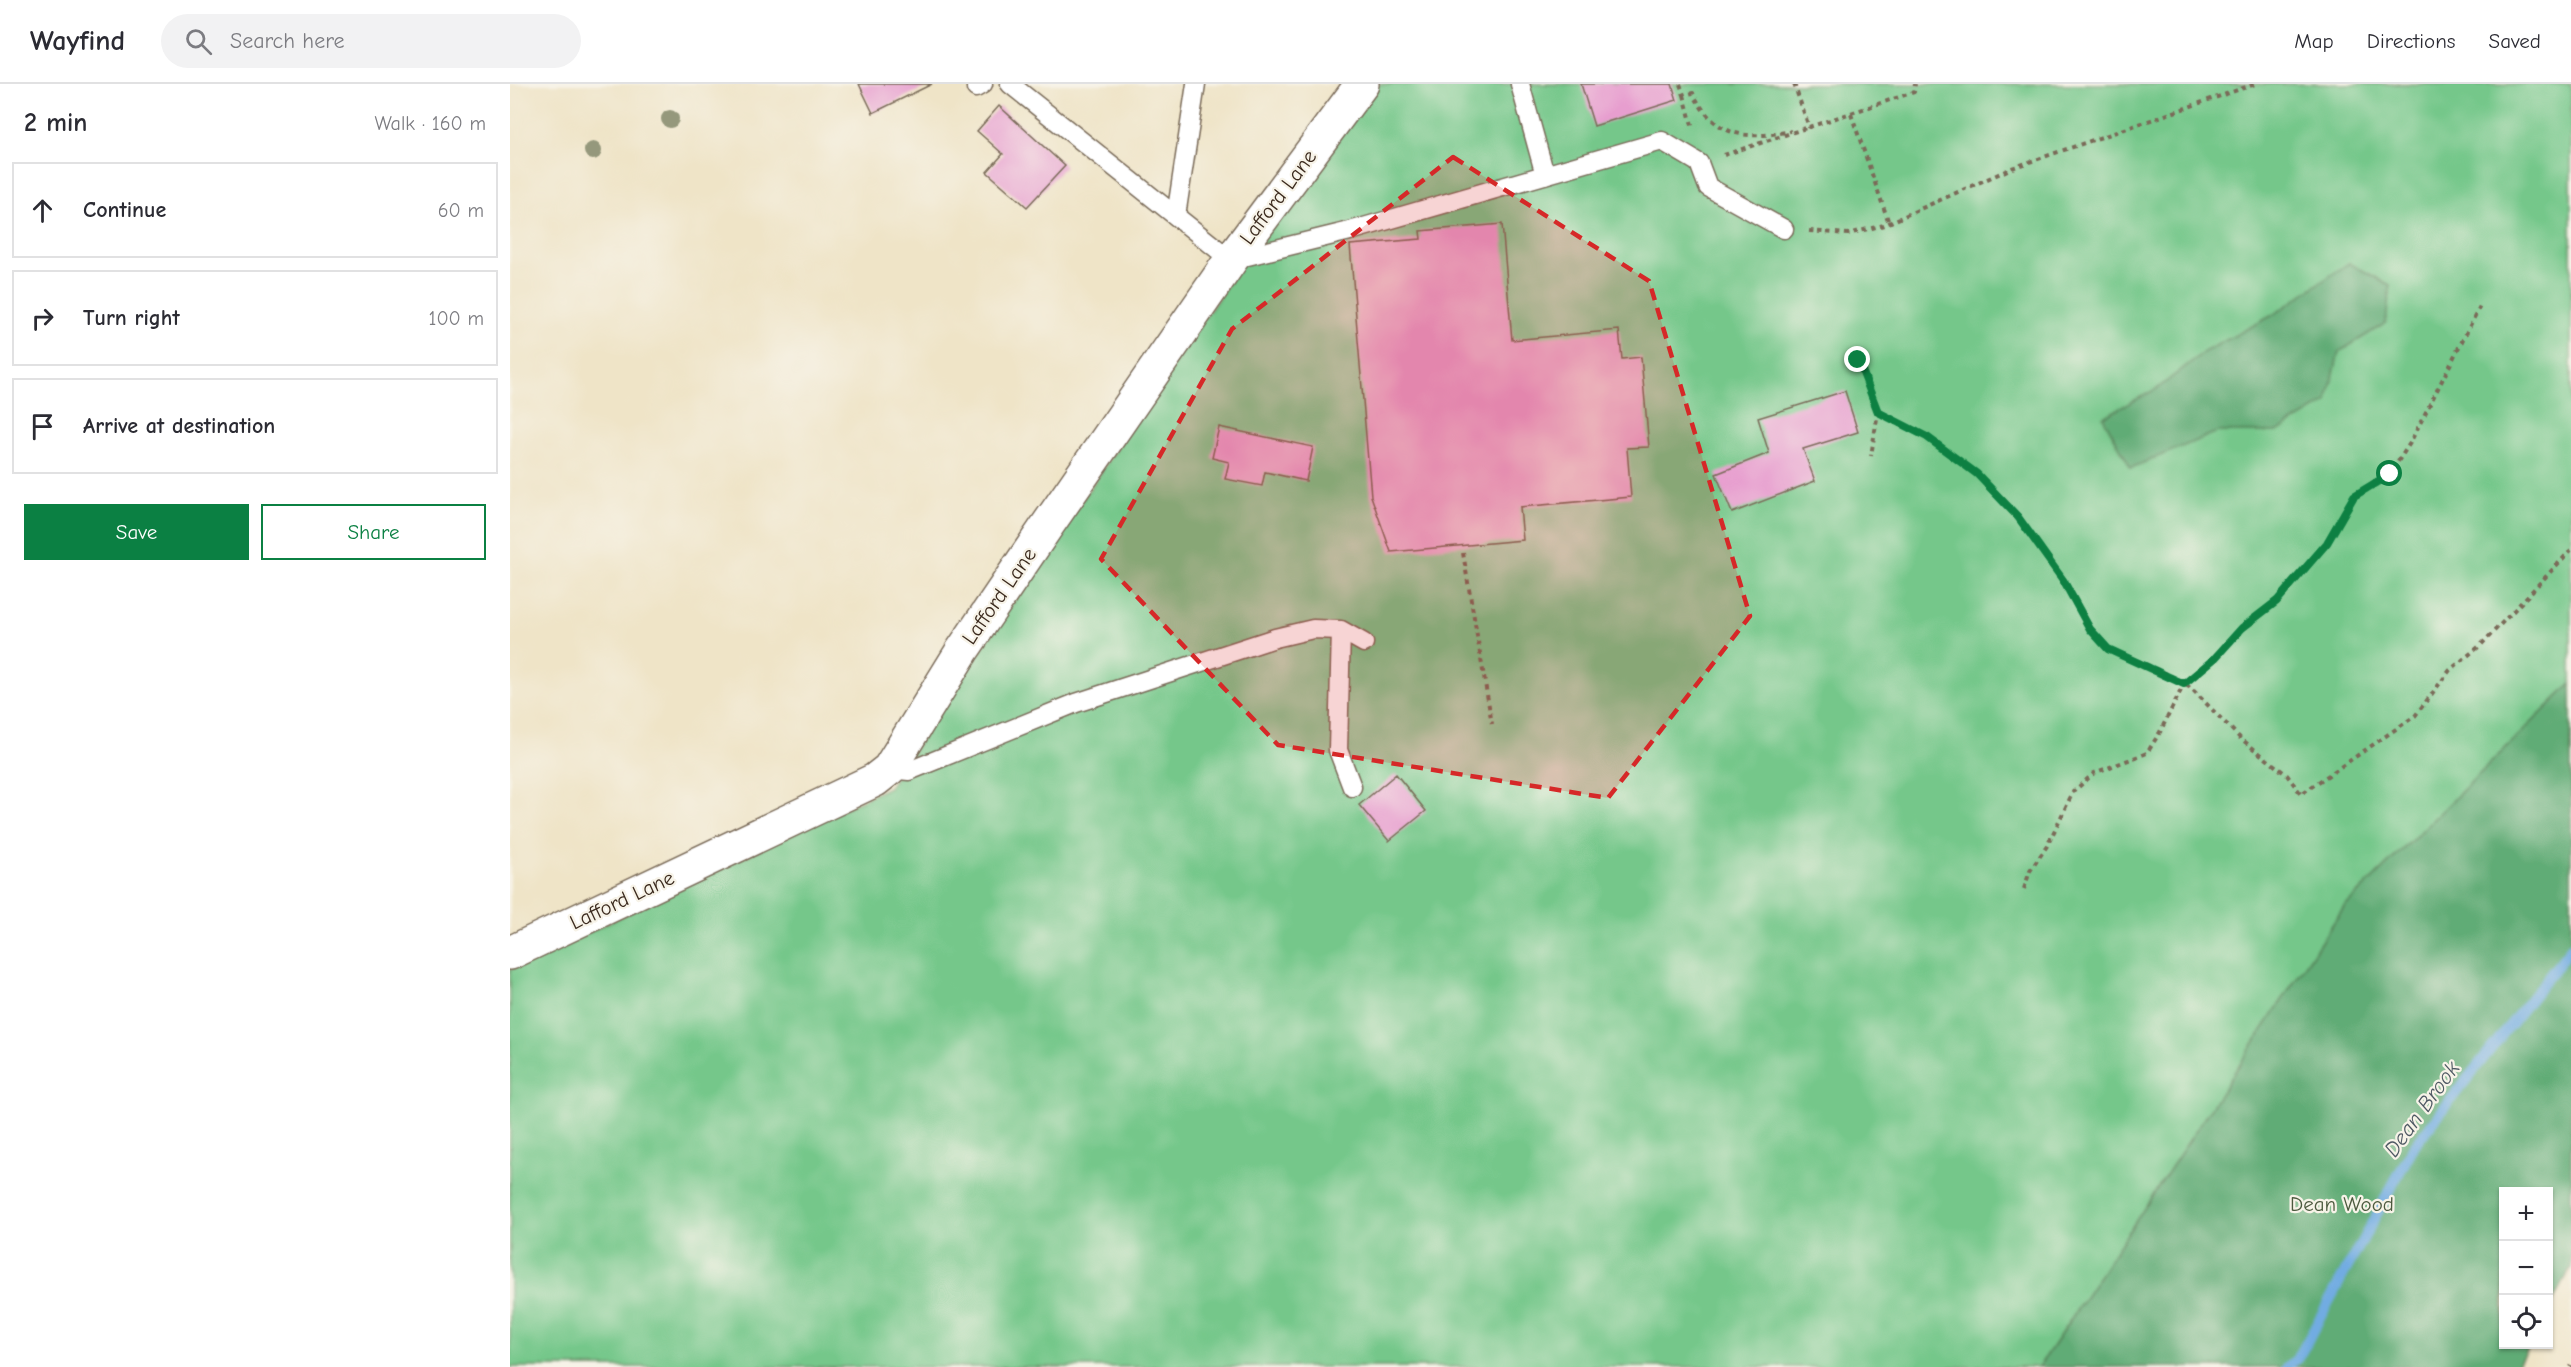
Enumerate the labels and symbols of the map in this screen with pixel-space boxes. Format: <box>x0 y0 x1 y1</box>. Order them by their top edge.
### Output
street label: Lafford Lane <box>1235 145 1321 249</box>
route end <box>1844 346 1870 372</box>
route start <box>2376 460 2402 486</box>
street label: Lafford Lane <box>957 543 1041 649</box>
street label: Lafford Lane <box>566 865 678 935</box>
water label: Dean Brook <box>2379 1056 2465 1162</box>
park label: Dean Wood <box>2290 1192 2394 1216</box>

